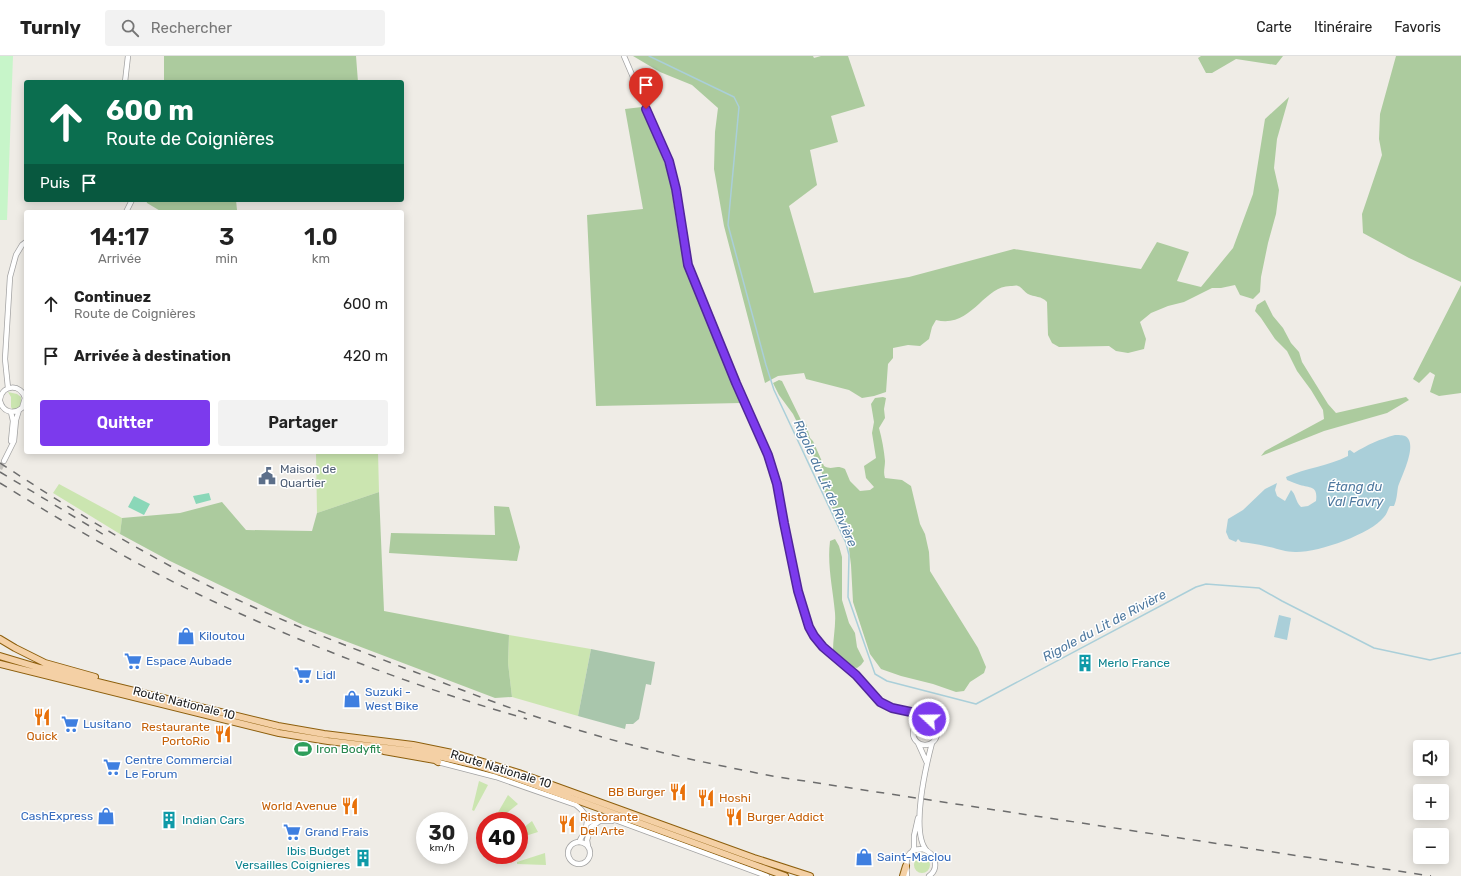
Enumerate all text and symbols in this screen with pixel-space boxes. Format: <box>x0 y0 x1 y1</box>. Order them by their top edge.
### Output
search box <box>105 10 385 46</box>
text: Turnly <box>20 16 81 39</box>
icon: search <box>119 17 141 39</box>
text: Rechercher <box>151 19 232 37</box>
text: Carte <box>1256 19 1292 36</box>
text: Itinéraire <box>1314 19 1372 36</box>
text: Favoris <box>1394 19 1441 36</box>
pin <box>629 68 663 109</box>
icon: arrive <box>635 74 657 96</box>
text: 600 m <box>106 94 194 127</box>
icon: ahead <box>40 96 92 148</box>
text: Route de Coignières <box>106 128 274 150</box>
icon: arrive <box>78 172 100 194</box>
text: Puis <box>40 174 70 192</box>
text: 14:17 <box>90 223 149 251</box>
text: 3 <box>219 223 234 251</box>
text: 1.0 <box>304 223 338 251</box>
text: Arrivée <box>98 251 141 266</box>
text: min <box>215 251 238 266</box>
text: km <box>312 251 330 266</box>
text: Continuez <box>74 288 151 306</box>
icon: ahead <box>40 293 62 315</box>
text: 600 m <box>343 295 388 313</box>
text: Route de Coignières <box>74 306 196 321</box>
icon: arrive <box>40 345 62 367</box>
text: Arrivée à destination <box>74 347 231 365</box>
text: 420 m <box>343 347 388 365</box>
button: Quitter <box>40 400 210 446</box>
button: Partager <box>218 400 388 446</box>
water label: Rigole du Lit de Rivière <box>790 417 860 549</box>
place label: Maison de Quartier <box>280 462 336 490</box>
public building icon: Maison de Quartier <box>257 466 277 486</box>
water label: Étang du Val Favry <box>1326 479 1384 509</box>
water label: Rigole du Lit de Rivière <box>1040 587 1169 665</box>
shop icon: Kiloutou <box>176 626 196 646</box>
place label: Kiloutou <box>199 629 245 643</box>
supermarket icon: Espace Aubade <box>123 651 143 671</box>
building icon: Merlo France <box>1075 653 1095 673</box>
place label: Espace Aubade <box>146 654 232 668</box>
place label: Merlo France <box>1098 656 1170 670</box>
supermarket icon: Lidl <box>293 665 313 685</box>
place label: Lidl <box>316 668 336 682</box>
street label: Route Nationale 10 <box>131 684 237 722</box>
place label: Suzuki - West Bike <box>365 685 419 713</box>
shop icon: Suzuki - West Bike <box>342 689 362 709</box>
position arrow <box>908 698 950 740</box>
restaurant icon: Quick <box>32 707 52 727</box>
supermarket icon: Lusitano <box>60 714 80 734</box>
place label: Lusitano <box>83 717 131 731</box>
place label: Restaurante PortoRio <box>141 720 210 748</box>
restaurant icon: Restaurante PortoRio <box>213 724 233 744</box>
place label: Quick <box>26 729 58 743</box>
sports icon: Iron Bodyfit <box>293 739 313 759</box>
map controls <box>1413 740 1449 864</box>
button: sound <box>1413 740 1449 776</box>
place label: Iron Bodyfit <box>316 742 381 756</box>
street label: Route Nationale 10 <box>449 747 553 791</box>
place label: Centre Commercial Le Forum <box>125 753 232 781</box>
supermarket icon: Centre Commercial Le Forum <box>102 757 122 777</box>
restaurant icon: BB Burger <box>668 782 688 802</box>
button: + <box>1413 784 1449 820</box>
place label: BB Burger <box>608 785 665 799</box>
restaurant icon: Hoshi <box>696 788 716 808</box>
place label: Hoshi <box>719 791 751 805</box>
restaurant icon: World Avenue <box>340 796 360 816</box>
place label: World Avenue <box>261 799 337 813</box>
shop icon: CashExpress <box>96 806 116 826</box>
restaurant icon: Burger Addict <box>724 807 744 827</box>
place label: CashExpress <box>21 809 93 823</box>
building icon: Indian Cars <box>159 810 179 830</box>
place label: Ristorante Del Arte <box>580 810 638 838</box>
place label: Burger Addict <box>747 810 824 824</box>
speed limit sign: 40 <box>476 812 528 864</box>
place label: Indian Cars <box>182 813 245 827</box>
restaurant icon: Ristorante Del Arte <box>557 814 577 834</box>
text: 30 <box>429 821 455 845</box>
supermarket icon: Grand Frais <box>282 822 302 842</box>
place label: Grand Frais <box>305 825 369 839</box>
button: − <box>1413 828 1449 864</box>
text: km/h <box>430 842 454 854</box>
place label: Ibis Budget Versailles Coignieres <box>235 844 350 872</box>
shop icon: Saint-Maclou <box>854 847 874 867</box>
building icon: Ibis Budget Versailles Coignieres <box>353 848 373 868</box>
place label: Saint-Maclou <box>877 850 951 864</box>

